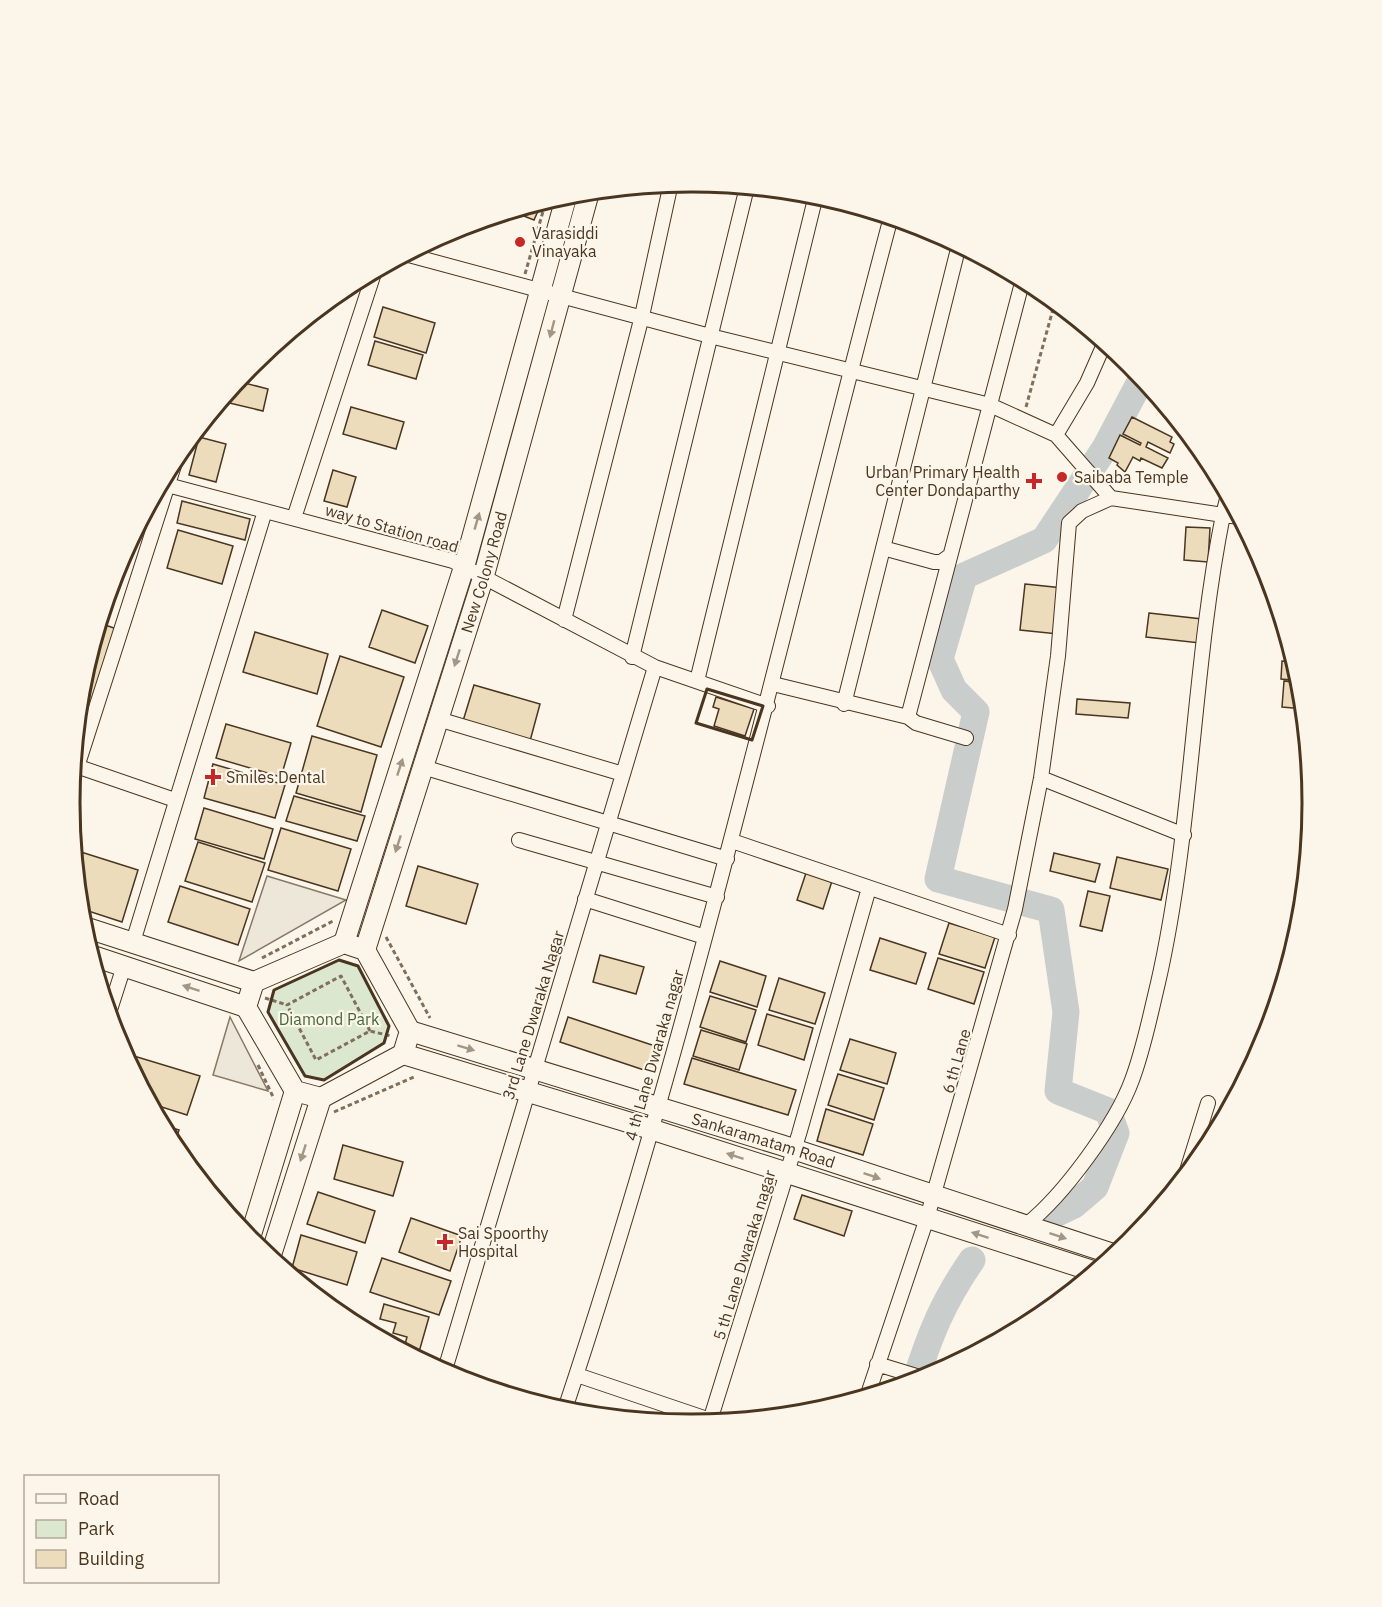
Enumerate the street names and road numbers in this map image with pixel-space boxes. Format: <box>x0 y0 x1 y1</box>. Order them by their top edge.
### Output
street label: way to Station road <box>323 499 461 557</box>
street label: New Colony Road <box>456 509 511 636</box>
street label: 3rd Lane Dwaraka Nagar <box>498 928 568 1102</box>
street label: 4 th Lane Dwaraka nagar <box>620 967 688 1143</box>
street label: 6 th Lane <box>937 1026 975 1096</box>
street label: Sankaramatam Road <box>689 1108 838 1172</box>
street label: 5 th Lane Dwaraka nagar <box>709 1167 779 1343</box>

